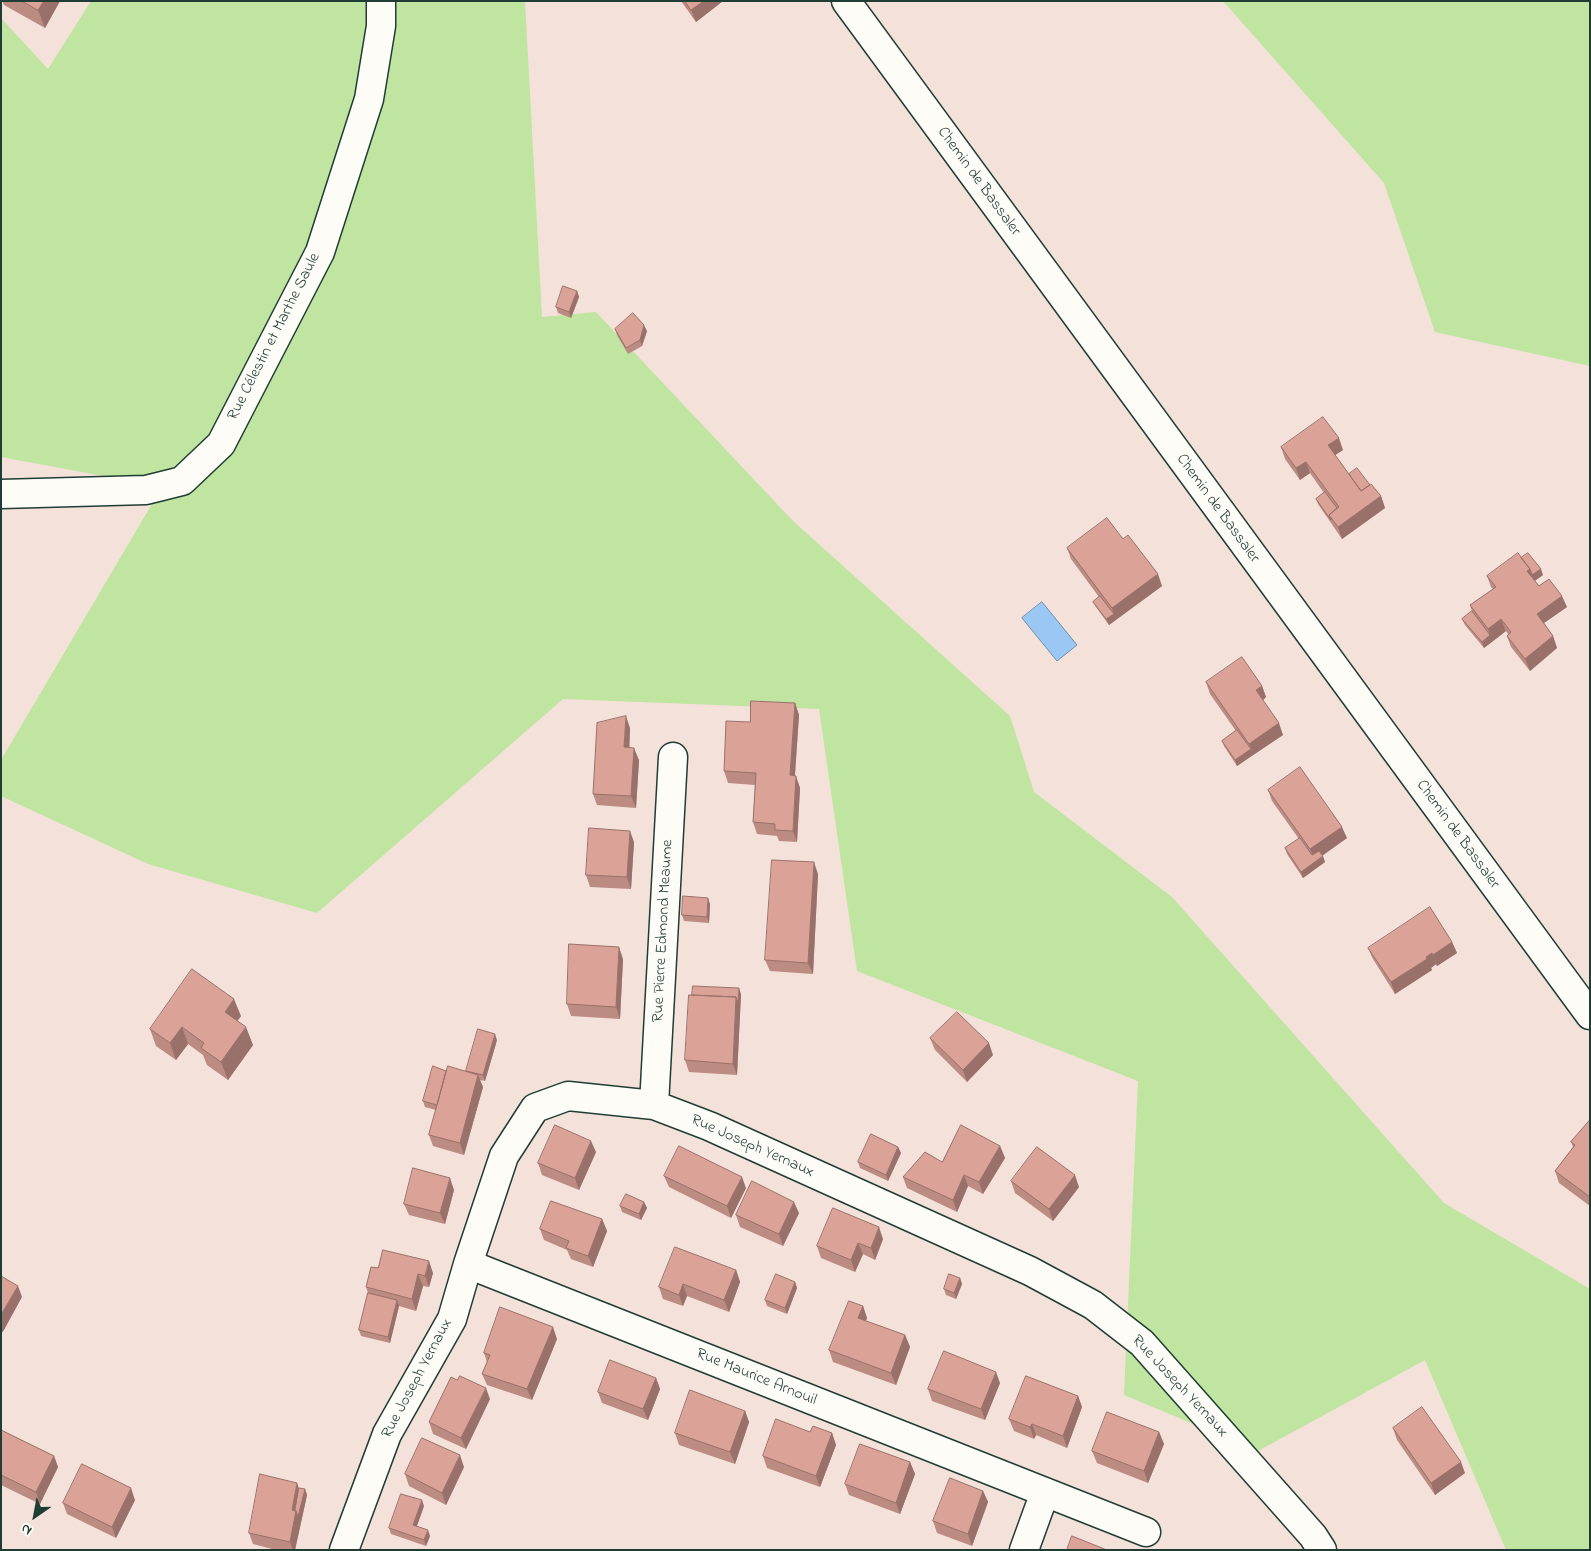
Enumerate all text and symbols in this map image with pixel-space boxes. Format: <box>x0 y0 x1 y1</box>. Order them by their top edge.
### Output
street label: Chemin de Bassaler <box>932 124 1024 240</box>
street label: Rue Célestin et Marthe Saule <box>224 250 326 424</box>
street label: Chemin de Bassaler <box>1171 451 1263 567</box>
street label: Chemin de Bassaler <box>1411 777 1503 893</box>
street label: Rue Pierre Edmond Meaume <box>650 839 678 1023</box>
street label: Rue Joseph Yernaux <box>688 1111 816 1183</box>
street label: Rue Joseph Yernaux <box>378 1316 458 1442</box>
street label: Rue Joseph Yernaux <box>1127 1332 1231 1442</box>
street label: Rue Maurice Arnouil <box>693 1345 819 1411</box>
north arrow <box>10 1491 60 1541</box>
text: N <box>17 1518 36 1540</box>

